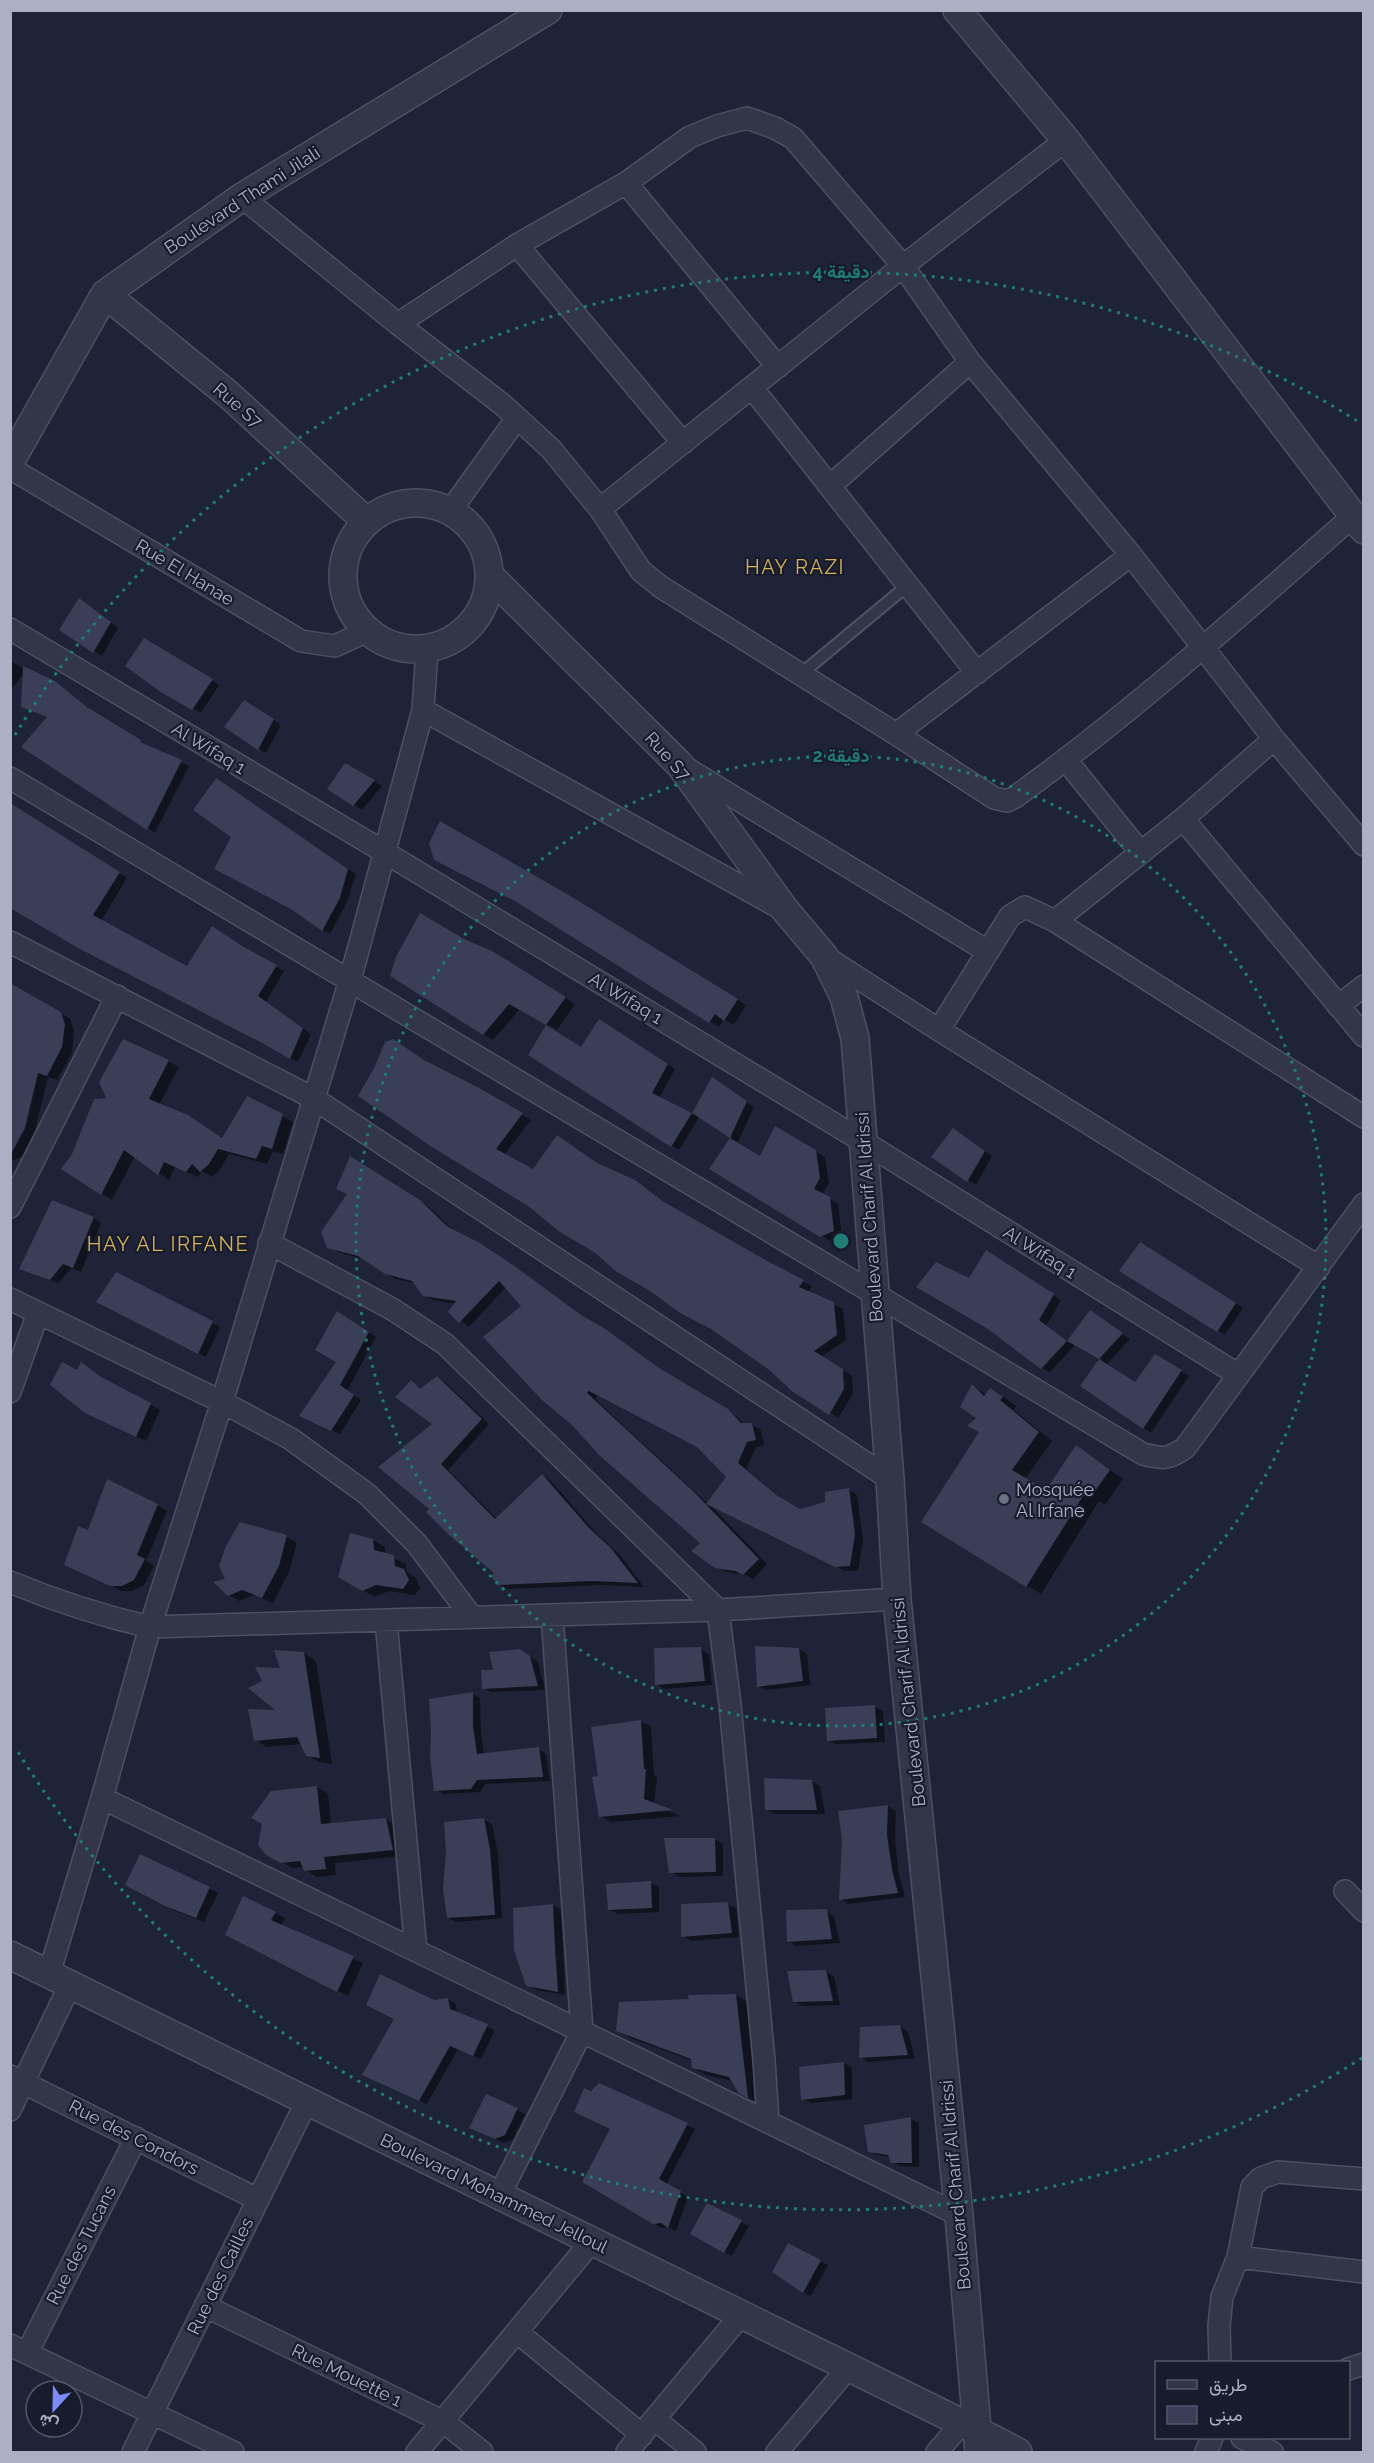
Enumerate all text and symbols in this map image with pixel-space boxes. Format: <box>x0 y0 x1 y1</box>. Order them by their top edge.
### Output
street label: Boulevard Thami Jilali <box>160 142 324 258</box>
text: 4 دقيقة <box>812 261 870 283</box>
street label: Rue S7 <box>209 378 267 432</box>
street label: Rue El Hanae <box>132 534 238 610</box>
district label: HAY RAZI <box>745 555 845 579</box>
street label: Al Wifaq 1 <box>168 718 250 778</box>
street label: Rue S7 <box>641 727 695 785</box>
text: 2 دقيقة <box>813 745 869 767</box>
street label: Al Wifaq 1 <box>585 968 667 1028</box>
street label: Boulevard Charif Al Idrissi <box>851 1111 887 1323</box>
street label: Al Wifaq 1 <box>1000 1221 1081 1283</box>
centre of rings <box>831 1231 851 1251</box>
district label: HAY AL IRFANE <box>87 1232 249 1256</box>
place label: Mosquée Al Irfane <box>1016 1479 1094 1521</box>
marker: Mosquée Al Irfane <box>997 1492 1011 1506</box>
street label: Boulevard Charif Al Idrissi <box>887 1596 929 1808</box>
street label: Boulevard Charif Al Idrissi <box>935 2079 975 2291</box>
street label: Rue des Condors <box>66 2095 203 2179</box>
street label: Boulevard Mohammed Jelloul <box>377 2129 611 2257</box>
street label: Rue des Tucans <box>42 2182 120 2308</box>
street label: Rue des Cailles <box>183 2214 258 2338</box>
street label: Rue Mouette 1 <box>289 2339 406 2411</box>
legend <box>1155 2361 1350 2439</box>
text: طريق <box>1209 2374 1247 2396</box>
north arrow <box>24 2379 84 2439</box>
text: مبنى <box>1209 2404 1243 2426</box>
text: ش <box>36 2410 61 2435</box>

